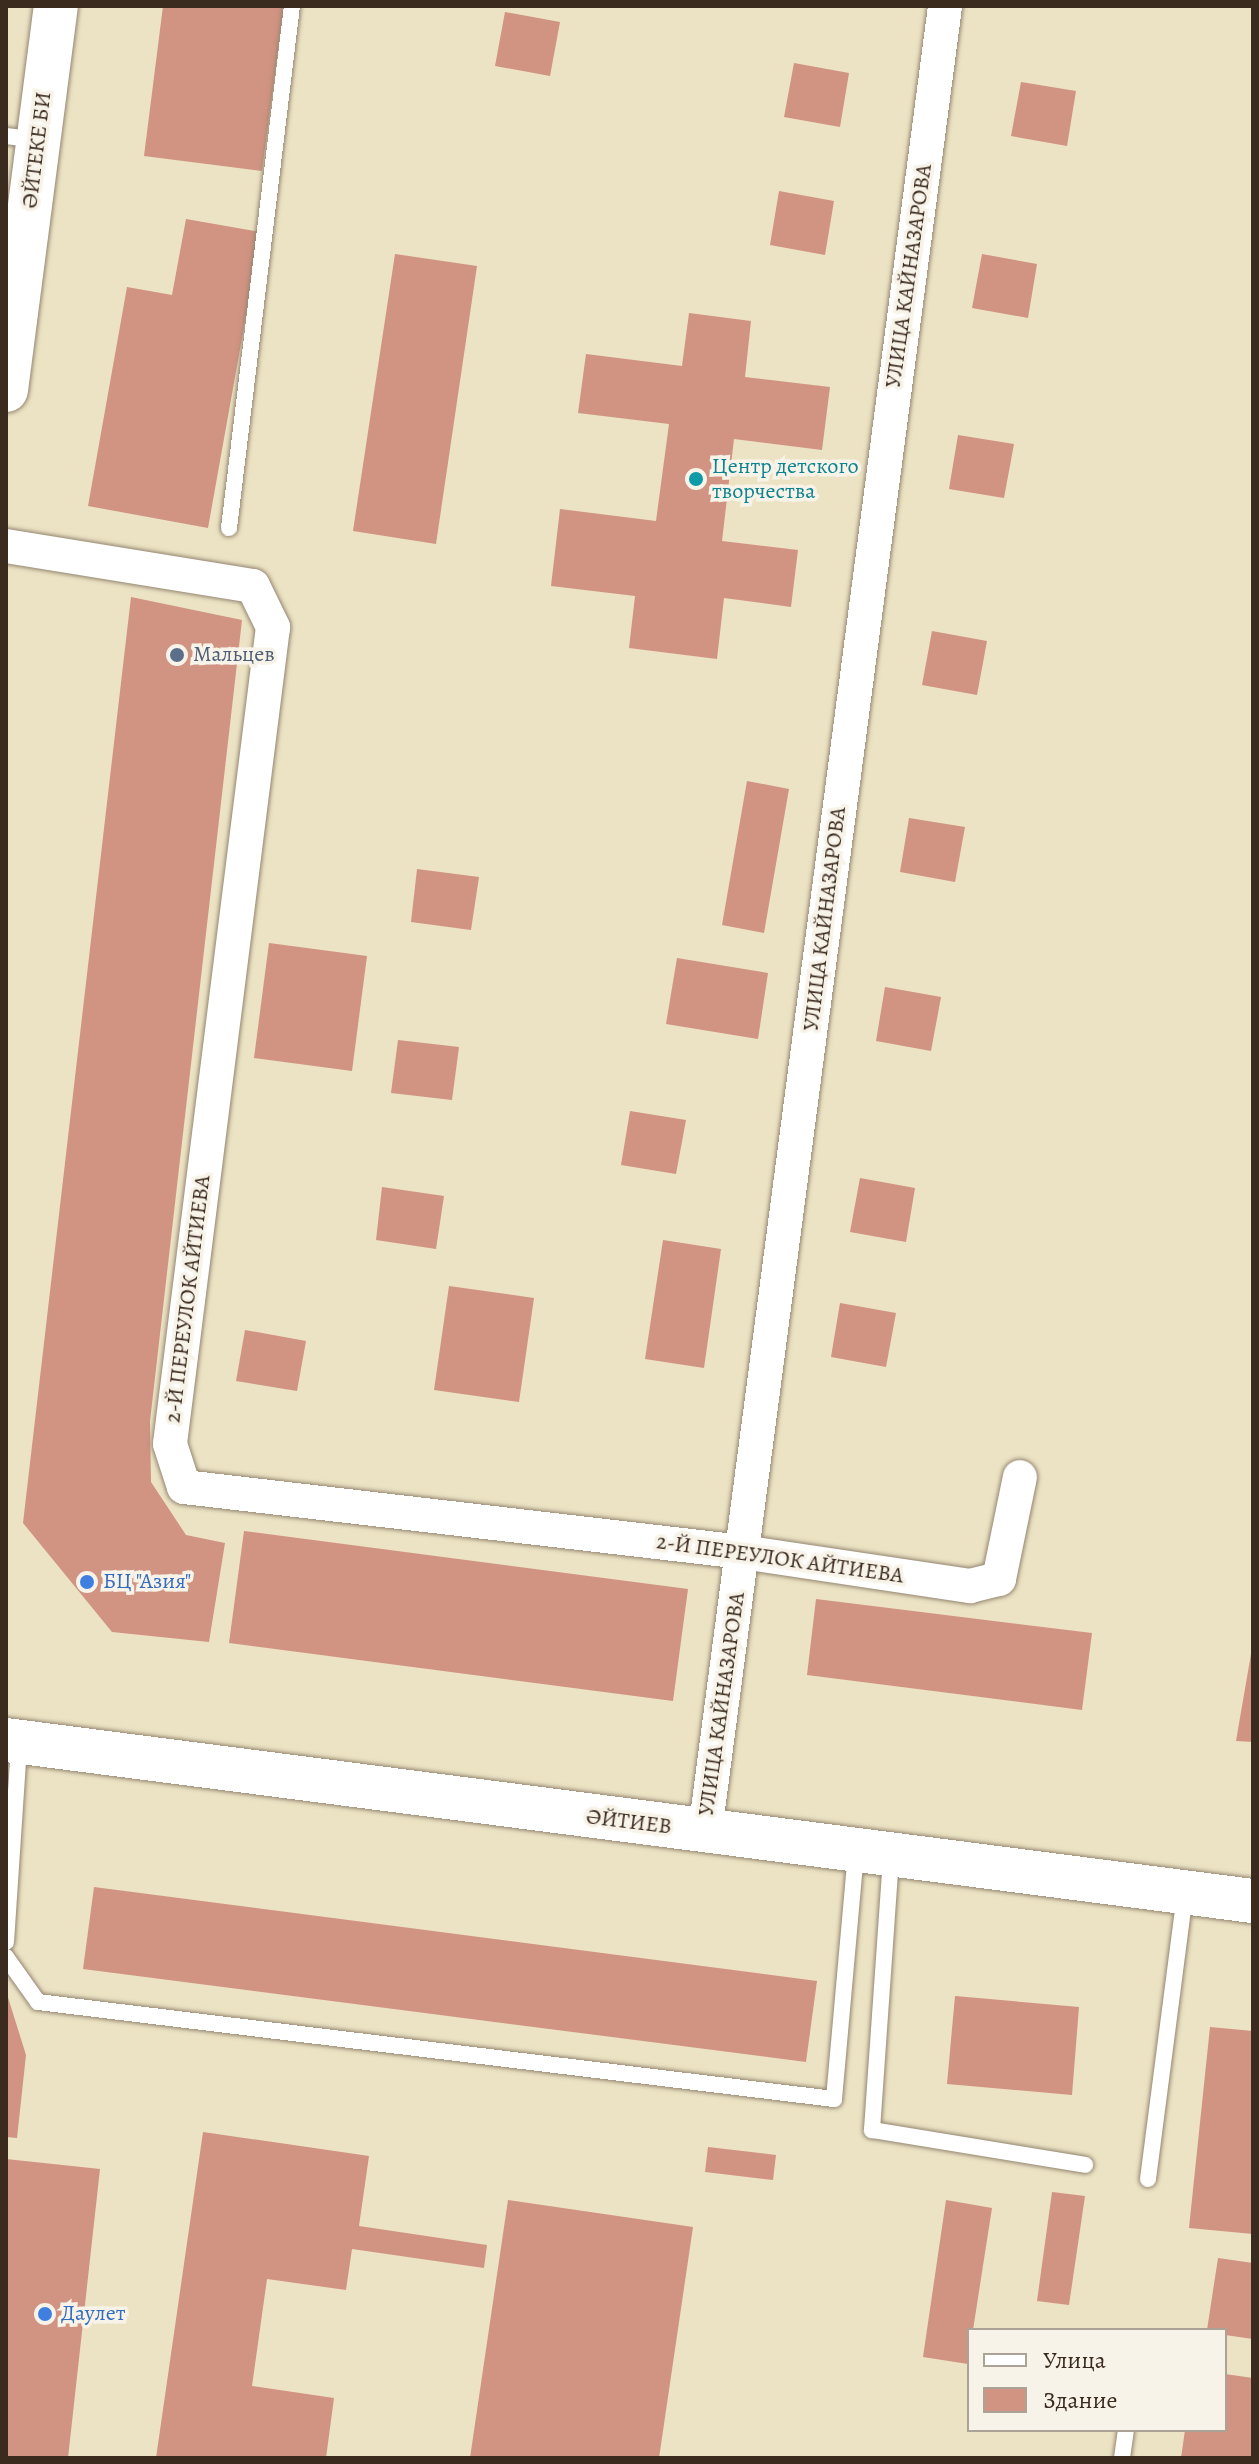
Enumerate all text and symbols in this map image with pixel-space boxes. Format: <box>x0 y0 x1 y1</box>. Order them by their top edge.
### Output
street label: ӘЙТЕКЕ БИ <box>17 90 57 210</box>
street label: УЛИЦА КАЙНАЗАРОВА <box>880 162 938 390</box>
place label: Центр детского творчества <box>712 453 859 504</box>
marker: Центр детского творчества <box>687 470 705 488</box>
place label: Мальцев <box>193 642 275 668</box>
marker: Мальцев <box>168 646 186 664</box>
street label: УЛИЦА КАЙНАЗАРОВА <box>798 805 852 1033</box>
street label: 2-Й ПЕРЕУЛОК АЙТИЕВА <box>160 1174 216 1424</box>
street label: 2-Й ПЕРЕУЛОК АЙТИЕВА <box>655 1529 905 1589</box>
place label: БЦ "Азия" <box>103 1569 192 1595</box>
marker: БЦ "Азия" <box>78 1573 96 1591</box>
street label: УЛИЦА КАЙНАЗАРОВА <box>693 1590 751 1818</box>
street label: ӘЙТИЕВ <box>585 1804 673 1840</box>
place label: Даулет <box>61 2301 125 2327</box>
marker: Даулет <box>36 2305 54 2323</box>
legend <box>967 2328 1227 2432</box>
text: Улица <box>1043 2344 1106 2376</box>
text: Здание <box>1043 2384 1118 2416</box>

